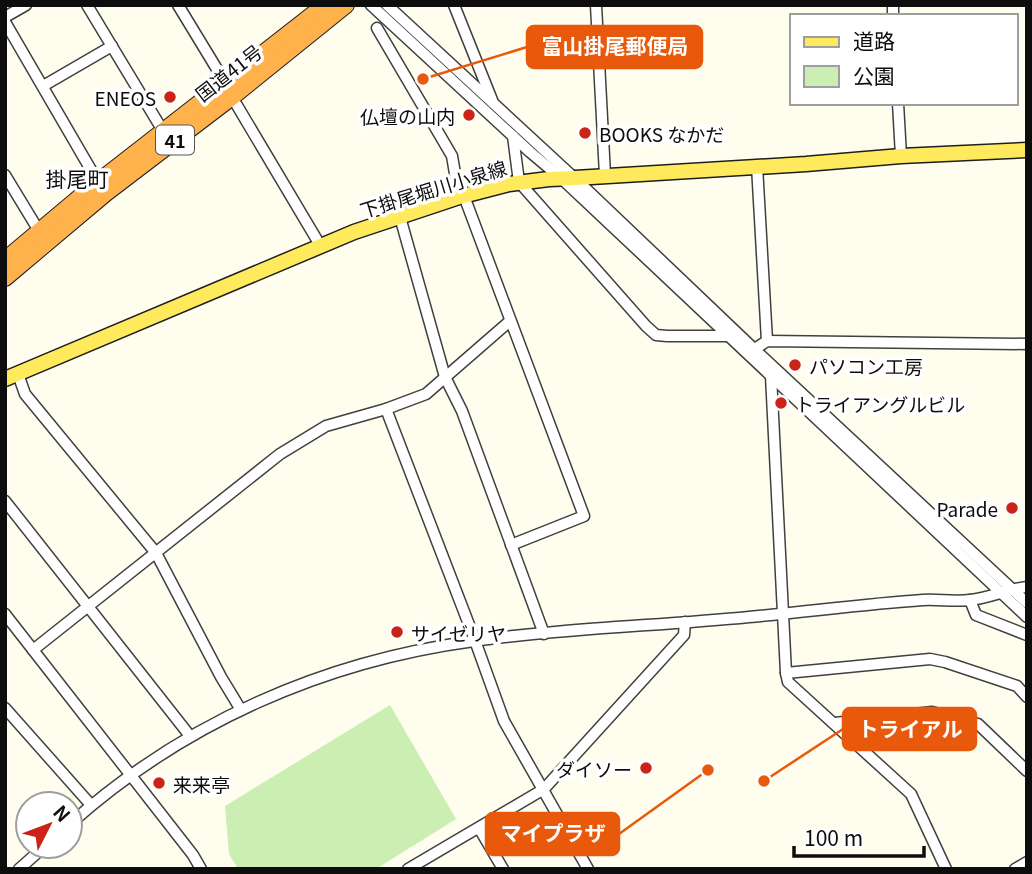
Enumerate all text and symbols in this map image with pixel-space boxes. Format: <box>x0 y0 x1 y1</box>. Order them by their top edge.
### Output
legend <box>790 14 1018 105</box>
text: 道路 <box>853 25 895 55</box>
callout: 富山掛尾郵便局 <box>527 26 702 68</box>
text: 富山掛尾郵便局 <box>542 30 689 60</box>
street label: 国道41号 <box>189 37 267 107</box>
text: 公園 <box>853 60 895 90</box>
place label: ENEOS <box>94 84 156 111</box>
marker: ENEOS <box>162 89 178 105</box>
place label: 仏壇の山内 <box>360 102 455 129</box>
marker: 仏壇の山内 <box>461 107 477 123</box>
place label: BOOKS なかだ <box>599 120 724 147</box>
road number: 41 <box>156 125 194 154</box>
marker: BOOKS なかだ <box>577 125 593 141</box>
street label: 下掛尾堀川小泉線 <box>356 153 510 223</box>
district label: 掛尾町 <box>46 163 109 193</box>
place label: パソコン工房 <box>809 352 923 379</box>
marker: パソコン工房 <box>787 357 803 373</box>
place label: トライアングルビル <box>795 390 965 417</box>
marker: トライアングルビル <box>773 395 789 411</box>
place label: Parade <box>936 495 998 522</box>
marker: Parade <box>1004 500 1020 516</box>
place label: サイゼリヤ <box>411 619 506 646</box>
marker: サイゼリヤ <box>389 624 405 640</box>
callout: トライアル <box>843 708 976 750</box>
text: トライアル <box>858 713 962 743</box>
place label: ダイソー <box>556 755 632 782</box>
marker: ダイソー <box>638 760 654 776</box>
place label: 来来亭 <box>173 770 230 797</box>
marker: 来来亭 <box>151 775 167 791</box>
north arrow <box>14 790 84 860</box>
text: N <box>48 798 78 827</box>
callout: マイプラザ <box>486 813 619 855</box>
scale bar <box>794 814 923 858</box>
text: マイプラザ <box>501 817 606 847</box>
text: 100 m <box>804 822 863 852</box>

